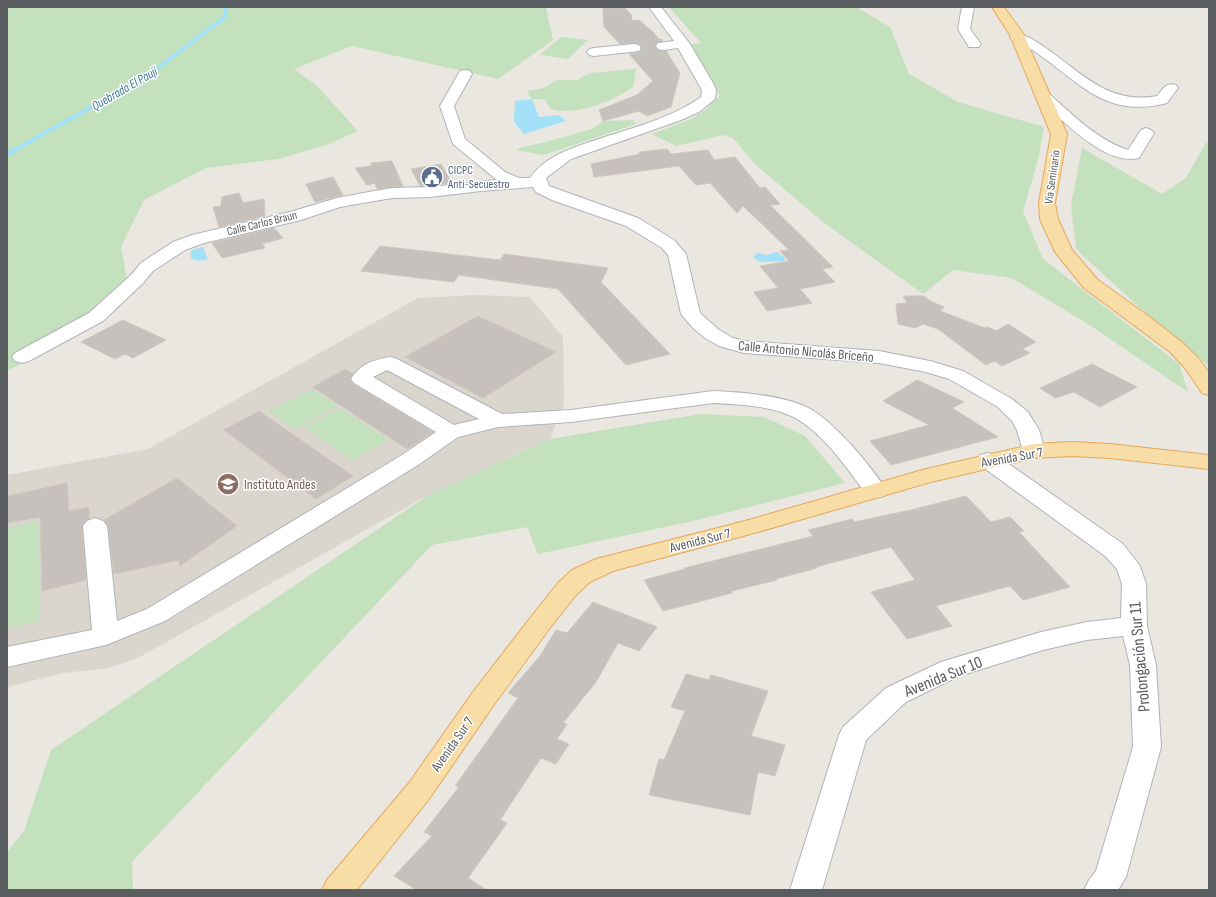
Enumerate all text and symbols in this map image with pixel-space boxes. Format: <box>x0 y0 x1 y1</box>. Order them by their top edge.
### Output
water label: Quebrada El Paují <box>89 63 162 114</box>
street label: Vía Seminario <box>1041 149 1064 205</box>
place label: CICPC Anti-Secuestro <box>447 163 510 192</box>
public building icon: CICPC Anti-Secuestro <box>419 164 445 190</box>
street label: Calle Carlos Braun <box>225 208 299 239</box>
street label: Calle Antonio Nicolás Briceño <box>737 337 875 366</box>
street label: Avenida Sur 7 <box>979 444 1045 471</box>
school or university icon: Instituto Andes <box>215 471 241 497</box>
place label: Instituto Andes <box>244 476 316 493</box>
street label: Avenida Sur 7 <box>667 525 733 557</box>
street label: Prolongación Sur 11 <box>1125 601 1155 713</box>
street label: Avenida Sur 10 <box>900 652 985 702</box>
street label: Avenida Sur 7 <box>427 713 478 776</box>

